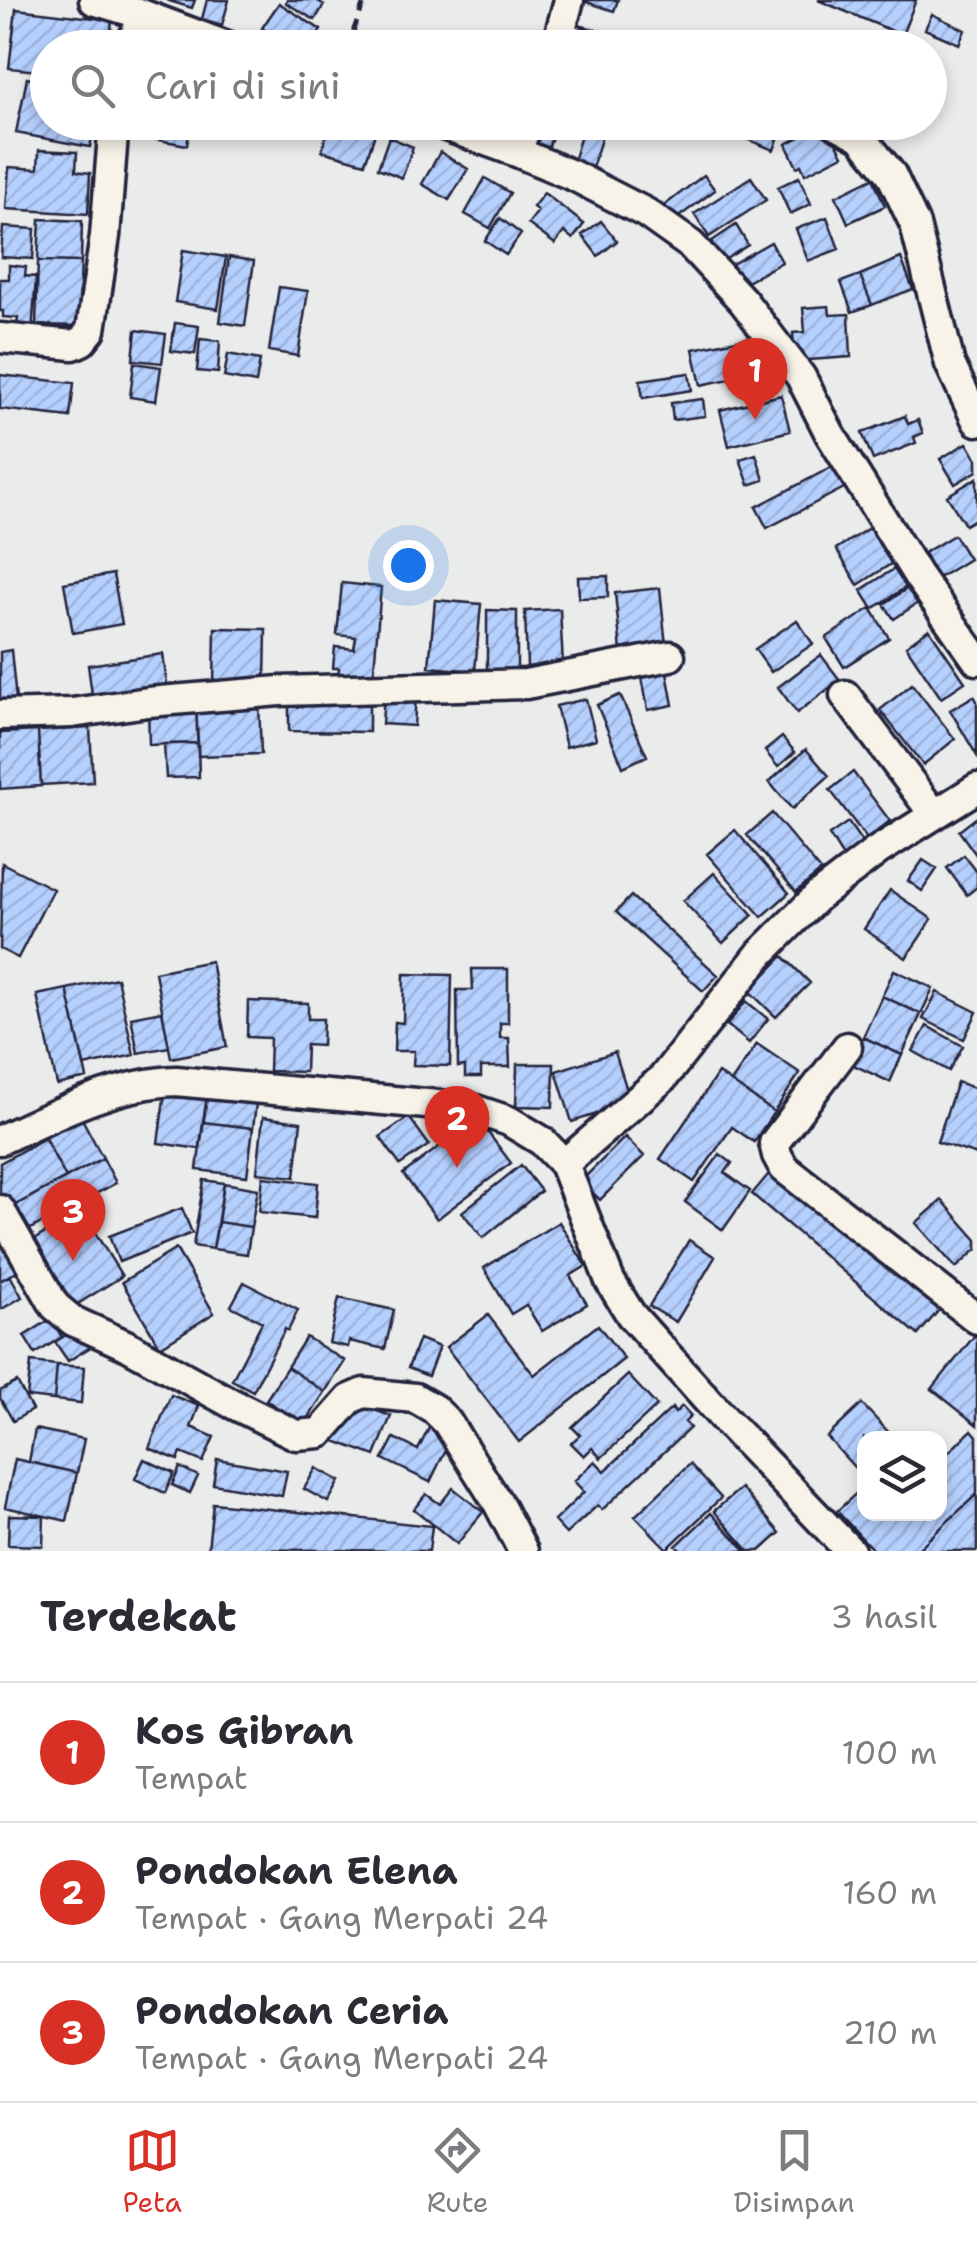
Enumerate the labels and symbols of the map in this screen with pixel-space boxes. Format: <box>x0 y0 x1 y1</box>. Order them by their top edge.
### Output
pin: 1 <box>722 338 788 420</box>
your location <box>383 540 434 591</box>
pin: 2 <box>424 1086 490 1168</box>
pin: 3 <box>40 1178 106 1261</box>

